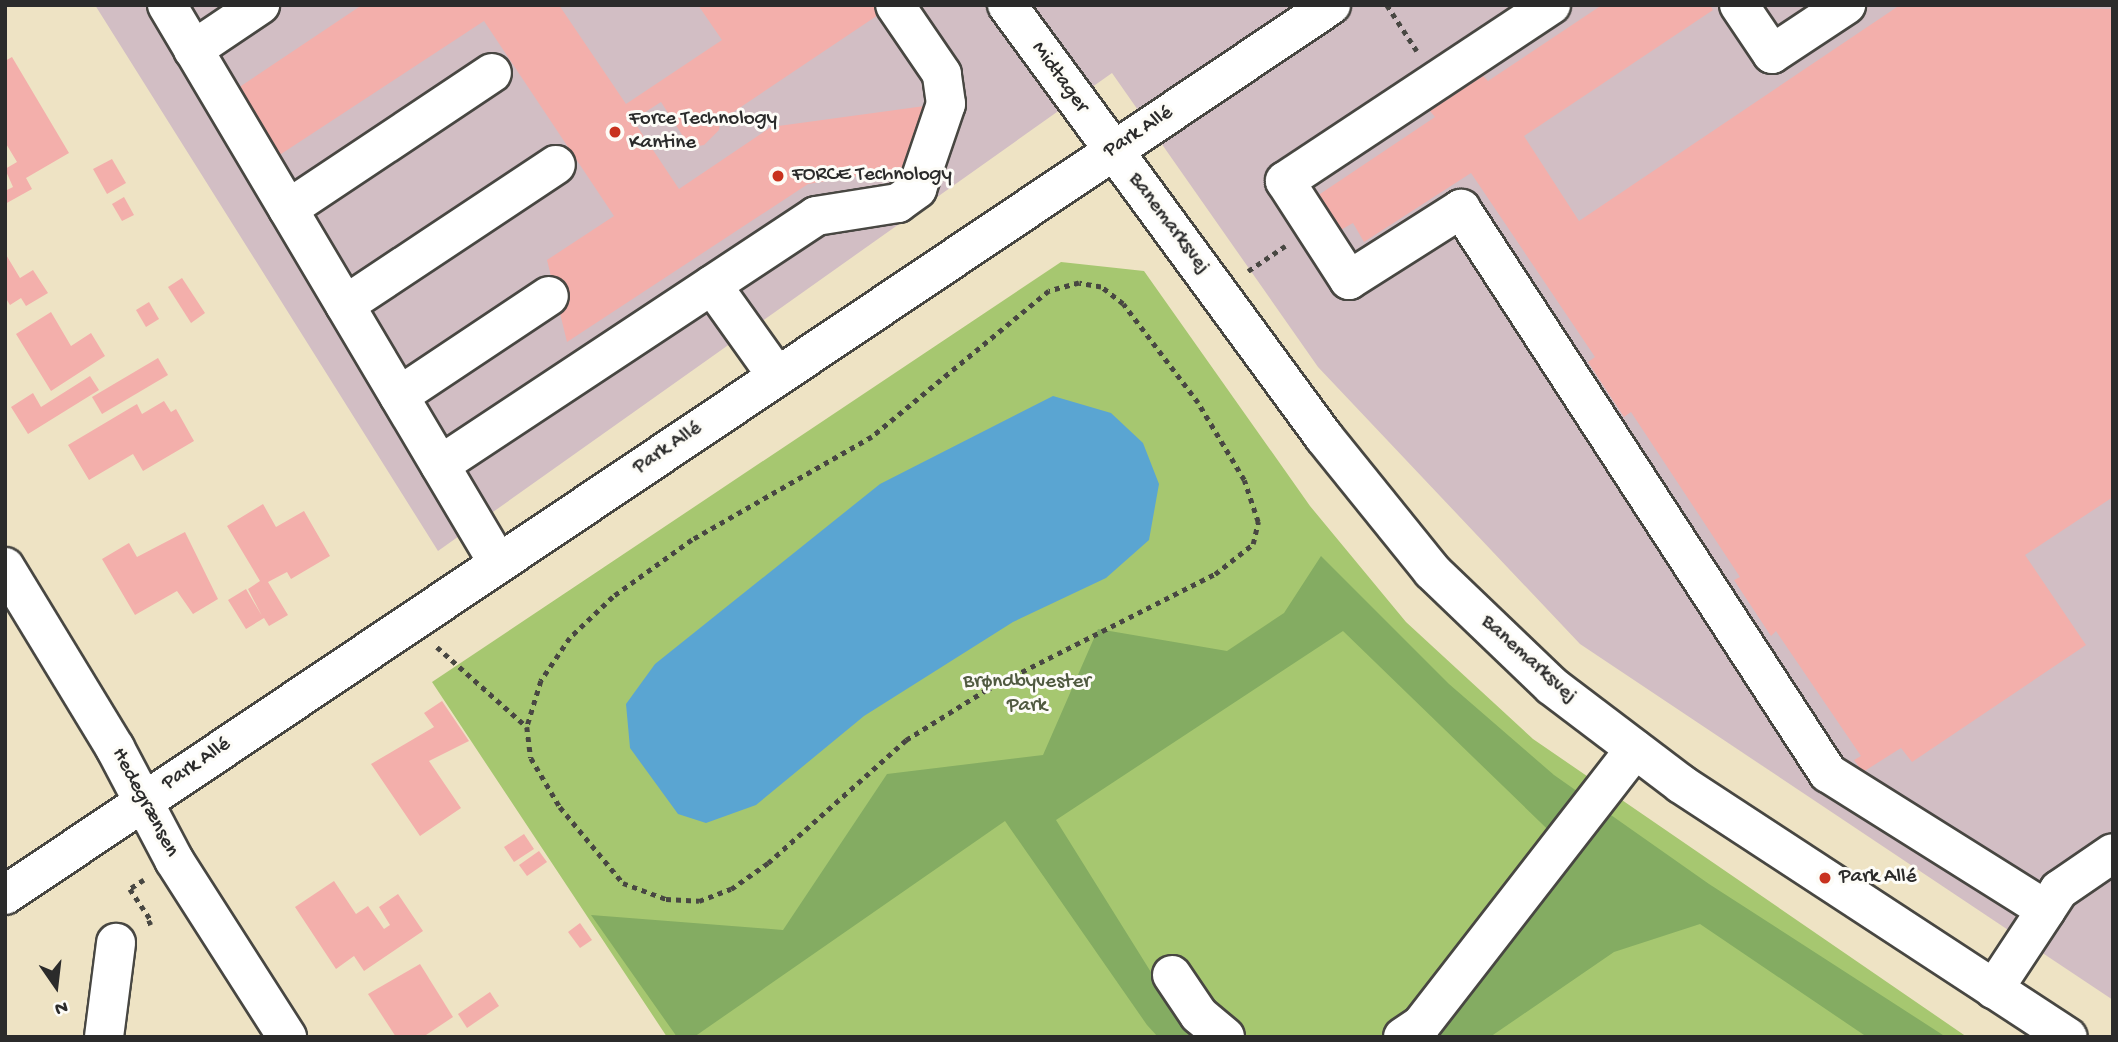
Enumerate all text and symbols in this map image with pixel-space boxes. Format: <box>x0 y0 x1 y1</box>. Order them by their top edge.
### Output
street label: Midtager <box>1025 37 1093 119</box>
street label: Park Allé <box>1100 101 1178 165</box>
place label: Force Technology Kantine <box>629 107 777 157</box>
marker: Force Technology Kantine <box>607 124 623 140</box>
place label: FORCE Technology <box>792 163 952 189</box>
marker: FORCE Technology <box>770 168 786 184</box>
street label: Banemarksvej <box>1122 168 1214 280</box>
street label: Park Allé <box>629 417 707 481</box>
street label: Banemarksvej <box>1475 610 1581 710</box>
park label: Brøndbyvester Park <box>963 670 1091 720</box>
street label: Park Allé <box>158 733 236 797</box>
street label: Hedegrænsen <box>105 744 183 862</box>
place label: Park Allé <box>1839 865 1916 891</box>
marker: Park Allé <box>1817 870 1833 886</box>
north arrow <box>21 951 91 1021</box>
text: N <box>52 994 70 1020</box>

